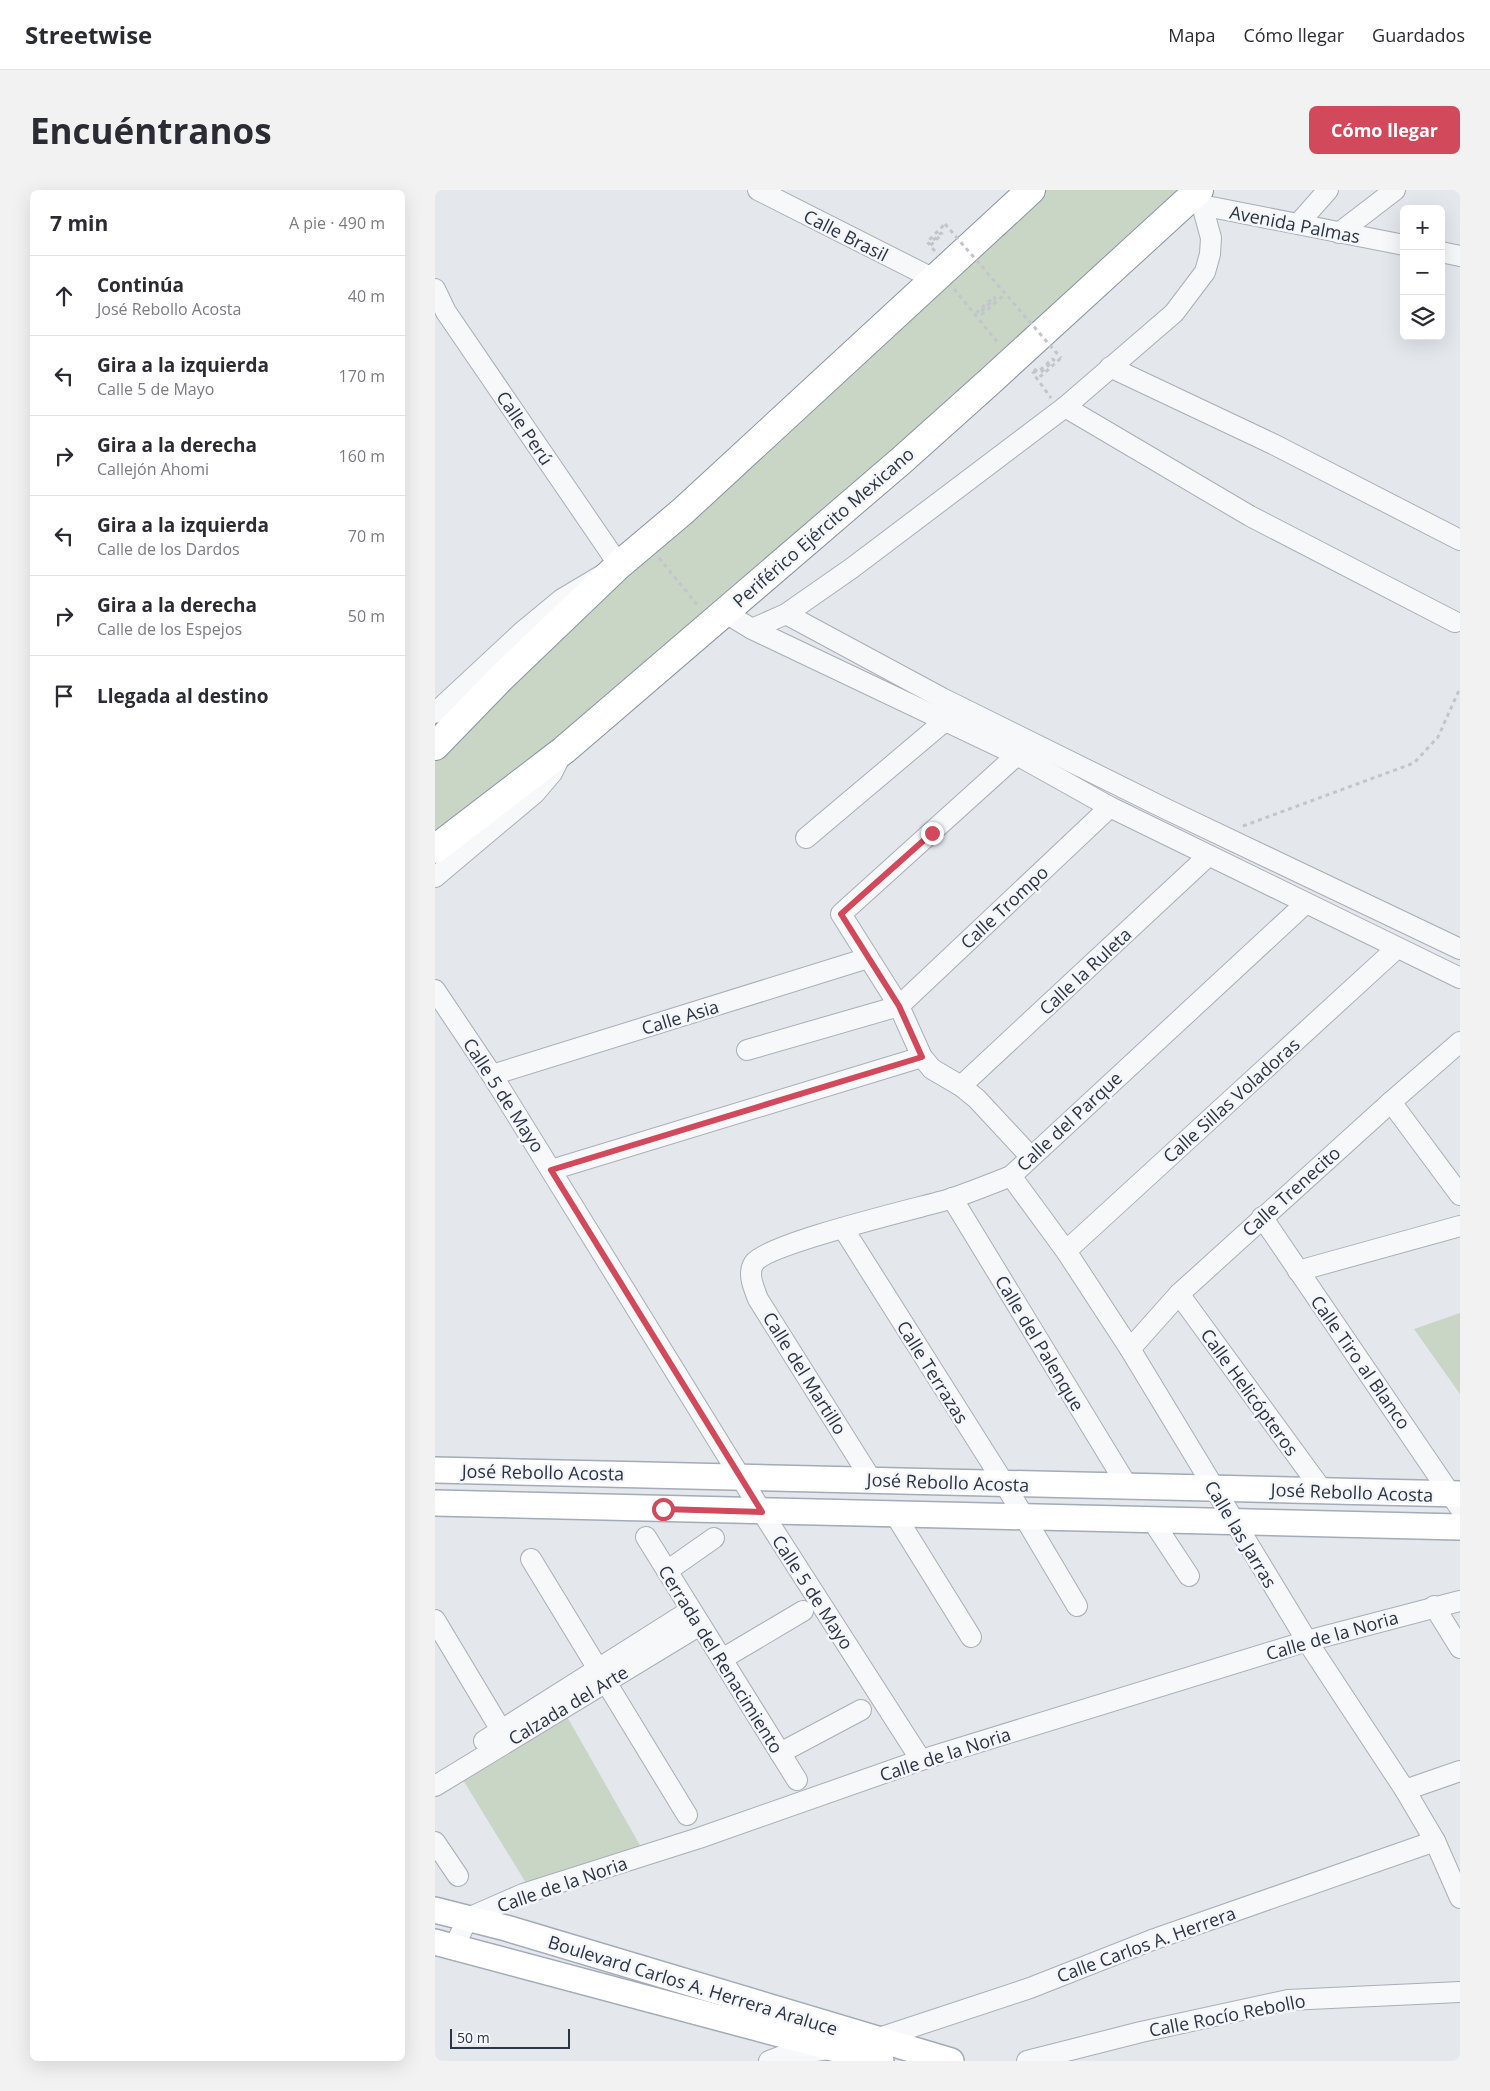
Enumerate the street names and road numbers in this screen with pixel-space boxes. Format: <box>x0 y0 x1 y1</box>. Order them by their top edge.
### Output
street label: Avenida Palmas <box>1228 200 1362 248</box>
street label: Calle Brasil <box>800 203 892 267</box>
street label: Calle Perú <box>491 386 559 470</box>
street label: Periférico Ejército Mexicano <box>727 442 919 612</box>
street label: Calle Trompo <box>955 860 1053 954</box>
street label: Calle la Ruleta <box>1034 922 1136 1020</box>
street label: Calle Asia <box>638 994 722 1040</box>
street label: Calle Sillas Voladoras <box>1158 1032 1304 1168</box>
street label: Calle 5 de Mayo <box>458 1033 550 1157</box>
street label: Calle del Parque <box>1011 1066 1127 1176</box>
street label: Calle Trenecito <box>1237 1141 1345 1241</box>
street label: Calle del Palenque <box>990 1271 1090 1415</box>
street label: Calle Tiro al Blanco <box>1306 1290 1416 1434</box>
street label: Calle del Martillo <box>758 1307 852 1439</box>
street label: Calle Terrazas <box>892 1316 974 1428</box>
street label: Calle Helicópteros <box>1196 1324 1304 1460</box>
street label: José Rebollo Acosta <box>460 1459 624 1485</box>
street label: José Rebollo Acosta <box>864 1467 1030 1497</box>
street label: Calle las Jarras <box>1200 1476 1282 1592</box>
street label: José Rebollo Acosta <box>1268 1477 1434 1507</box>
street label: Calle 5 de Mayo <box>767 1530 859 1654</box>
street label: Cerrada del Renacimiento <box>653 1561 789 1757</box>
street label: Calle de la Noria <box>1263 1605 1401 1665</box>
street label: Calzada del Arte <box>504 1660 632 1750</box>
street label: Calle de la Noria <box>876 1721 1014 1787</box>
street label: Calle de la Noria <box>494 1850 630 1918</box>
street label: Calle Carlos A. Herrera <box>1053 1900 1239 1988</box>
street label: Boulevard Carlos A. Herrera Araluce <box>545 1929 841 2041</box>
street label: Calle Rocío Rebollo <box>1147 1988 1307 2042</box>

